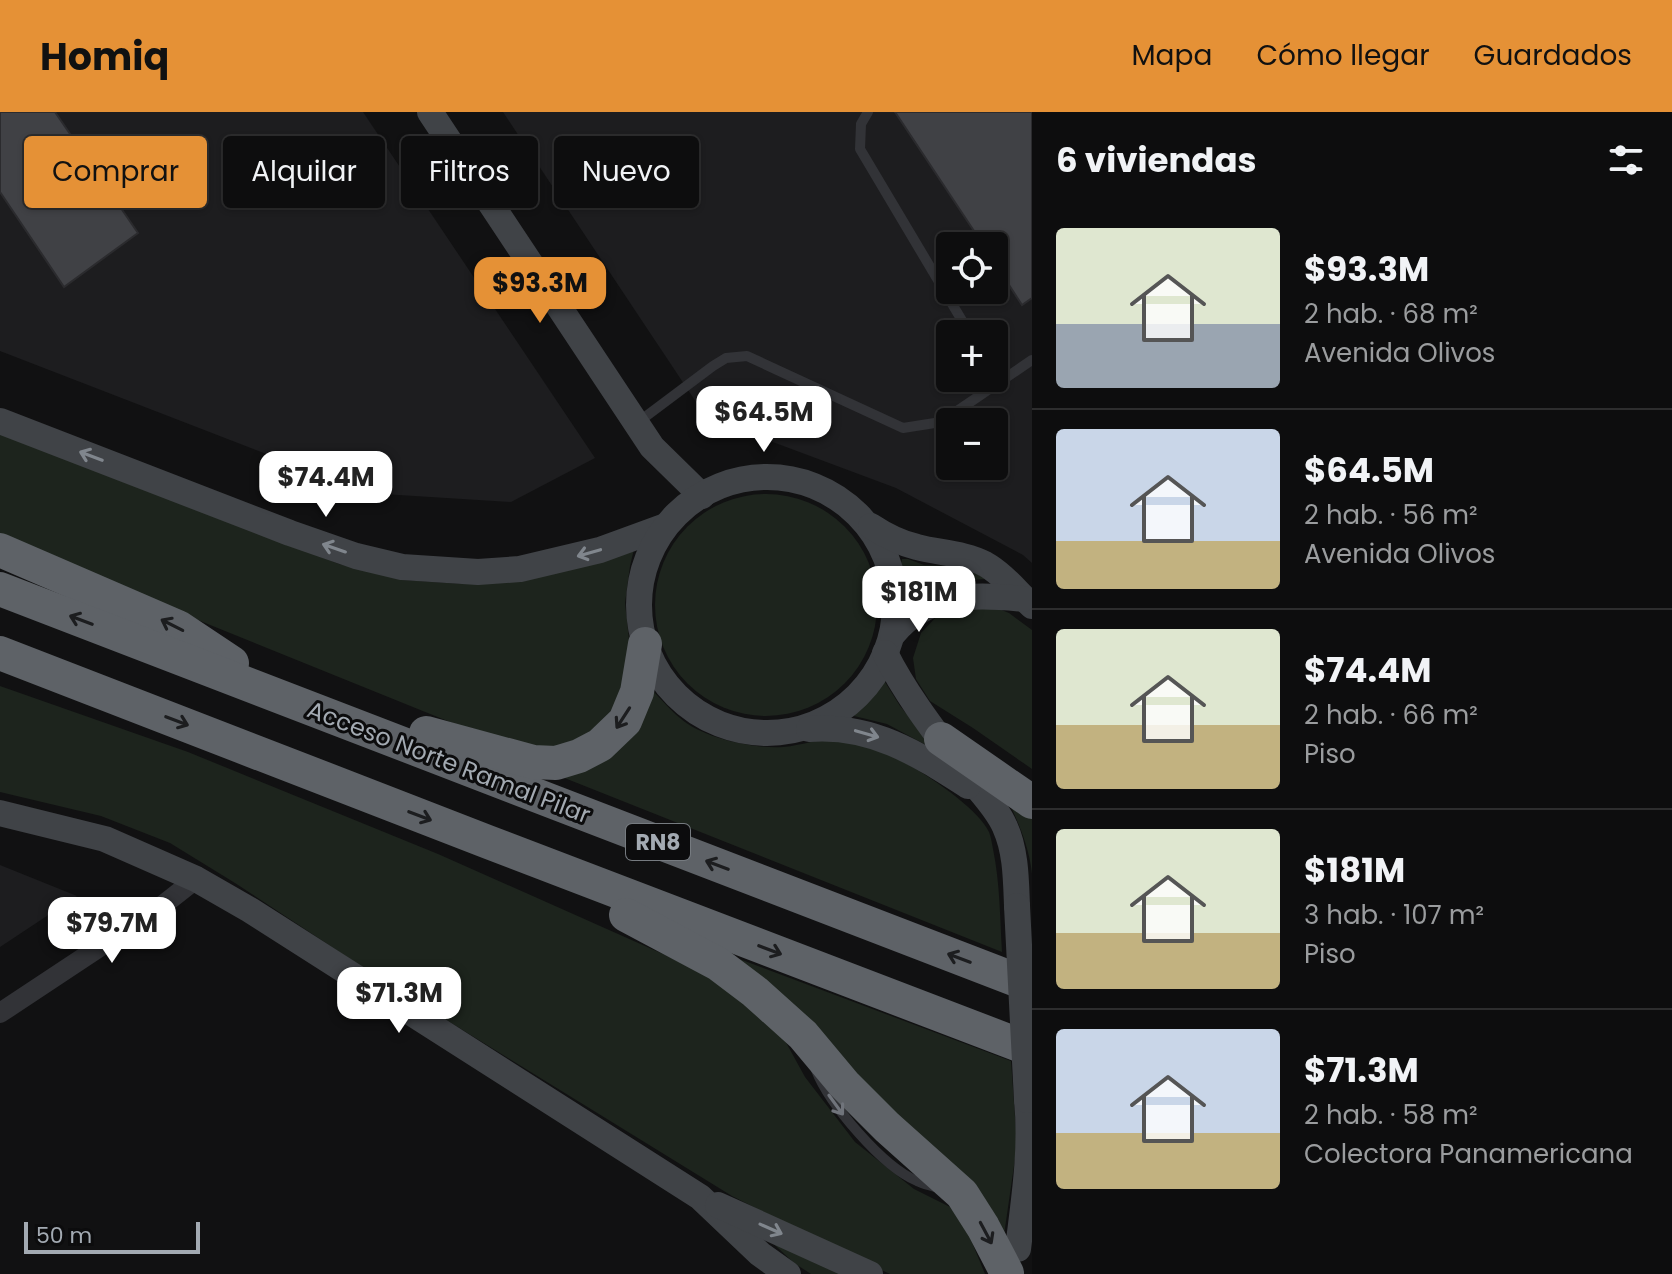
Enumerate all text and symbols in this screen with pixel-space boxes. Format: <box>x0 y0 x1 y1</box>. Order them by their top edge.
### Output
text: Homiq <box>40 30 169 83</box>
text: Mapa <box>1131 36 1212 75</box>
text: Cómo llegar <box>1256 36 1430 75</box>
text: Guardados <box>1474 36 1632 75</box>
chip: Comprar <box>24 136 207 208</box>
chip: Alquilar <box>223 136 385 208</box>
chip: Filtros <box>401 136 538 208</box>
chip: Nuevo <box>554 136 699 208</box>
text: 6 viviendas <box>1056 136 1257 184</box>
icon: filters <box>1604 138 1648 182</box>
map controls <box>936 232 1008 480</box>
button: locate <box>936 232 1008 304</box>
text: $93.3M <box>1304 245 1429 293</box>
pin: $93.3M <box>475 257 605 325</box>
icon: home <box>1120 260 1216 356</box>
text: $93.3M <box>492 265 588 301</box>
text: 2 hab. · 68 m² <box>1304 296 1478 332</box>
button: + <box>936 320 1008 392</box>
text: Avenida Olivos <box>1304 335 1495 371</box>
pin: $64.5M <box>699 386 829 454</box>
text: $64.5M <box>714 394 814 430</box>
button: − <box>936 408 1008 480</box>
text: $64.5M <box>1304 446 1434 494</box>
one-way arrow <box>79 448 104 462</box>
pin: $74.4M <box>261 451 391 519</box>
text: $74.4M <box>277 459 375 495</box>
icon: home <box>1120 461 1216 557</box>
text: 2 hab. · 56 m² <box>1304 497 1478 533</box>
text: Avenida Olivos <box>1304 536 1495 572</box>
one-way arrow <box>322 540 347 555</box>
one-way arrow <box>577 547 602 561</box>
pin: $181M <box>863 566 975 634</box>
text: $181M <box>880 574 958 610</box>
one-way arrow <box>69 612 94 626</box>
one-way arrow <box>161 617 185 633</box>
text: $74.4M <box>1304 646 1431 694</box>
icon: home <box>1120 661 1216 757</box>
street label: Acceso Norte Ramal Pilar <box>303 693 595 831</box>
text: 2 hab. · 66 m² <box>1304 697 1478 733</box>
one-way arrow <box>615 706 631 729</box>
one-way arrow <box>164 715 189 729</box>
one-way arrow <box>854 727 880 742</box>
text: Piso <box>1304 736 1356 772</box>
one-way arrow <box>407 810 431 824</box>
road number: RN8 <box>626 824 690 860</box>
text: $181M <box>1304 846 1405 894</box>
one-way arrow <box>705 857 730 871</box>
icon: home <box>1120 861 1216 957</box>
pin: $79.7M <box>47 897 177 965</box>
text: 3 hab. · 107 m² <box>1304 897 1484 933</box>
text: $79.7M <box>66 905 158 941</box>
text: Piso <box>1304 936 1356 972</box>
one-way arrow <box>757 944 782 958</box>
one-way arrow <box>947 950 972 964</box>
pin: $71.3M <box>334 967 464 1035</box>
text: $71.3M <box>355 975 443 1011</box>
text: $71.3M <box>1304 1046 1419 1094</box>
icon: home <box>1120 1061 1216 1157</box>
one-way arrow <box>827 1093 844 1115</box>
text: 2 hab. · 58 m² <box>1304 1097 1478 1133</box>
text: Colectora Panamericana <box>1304 1136 1633 1172</box>
scale bar <box>24 1218 200 1254</box>
text: 50 m <box>36 1220 92 1251</box>
one-way arrow <box>978 1221 994 1244</box>
one-way arrow <box>759 1222 783 1237</box>

